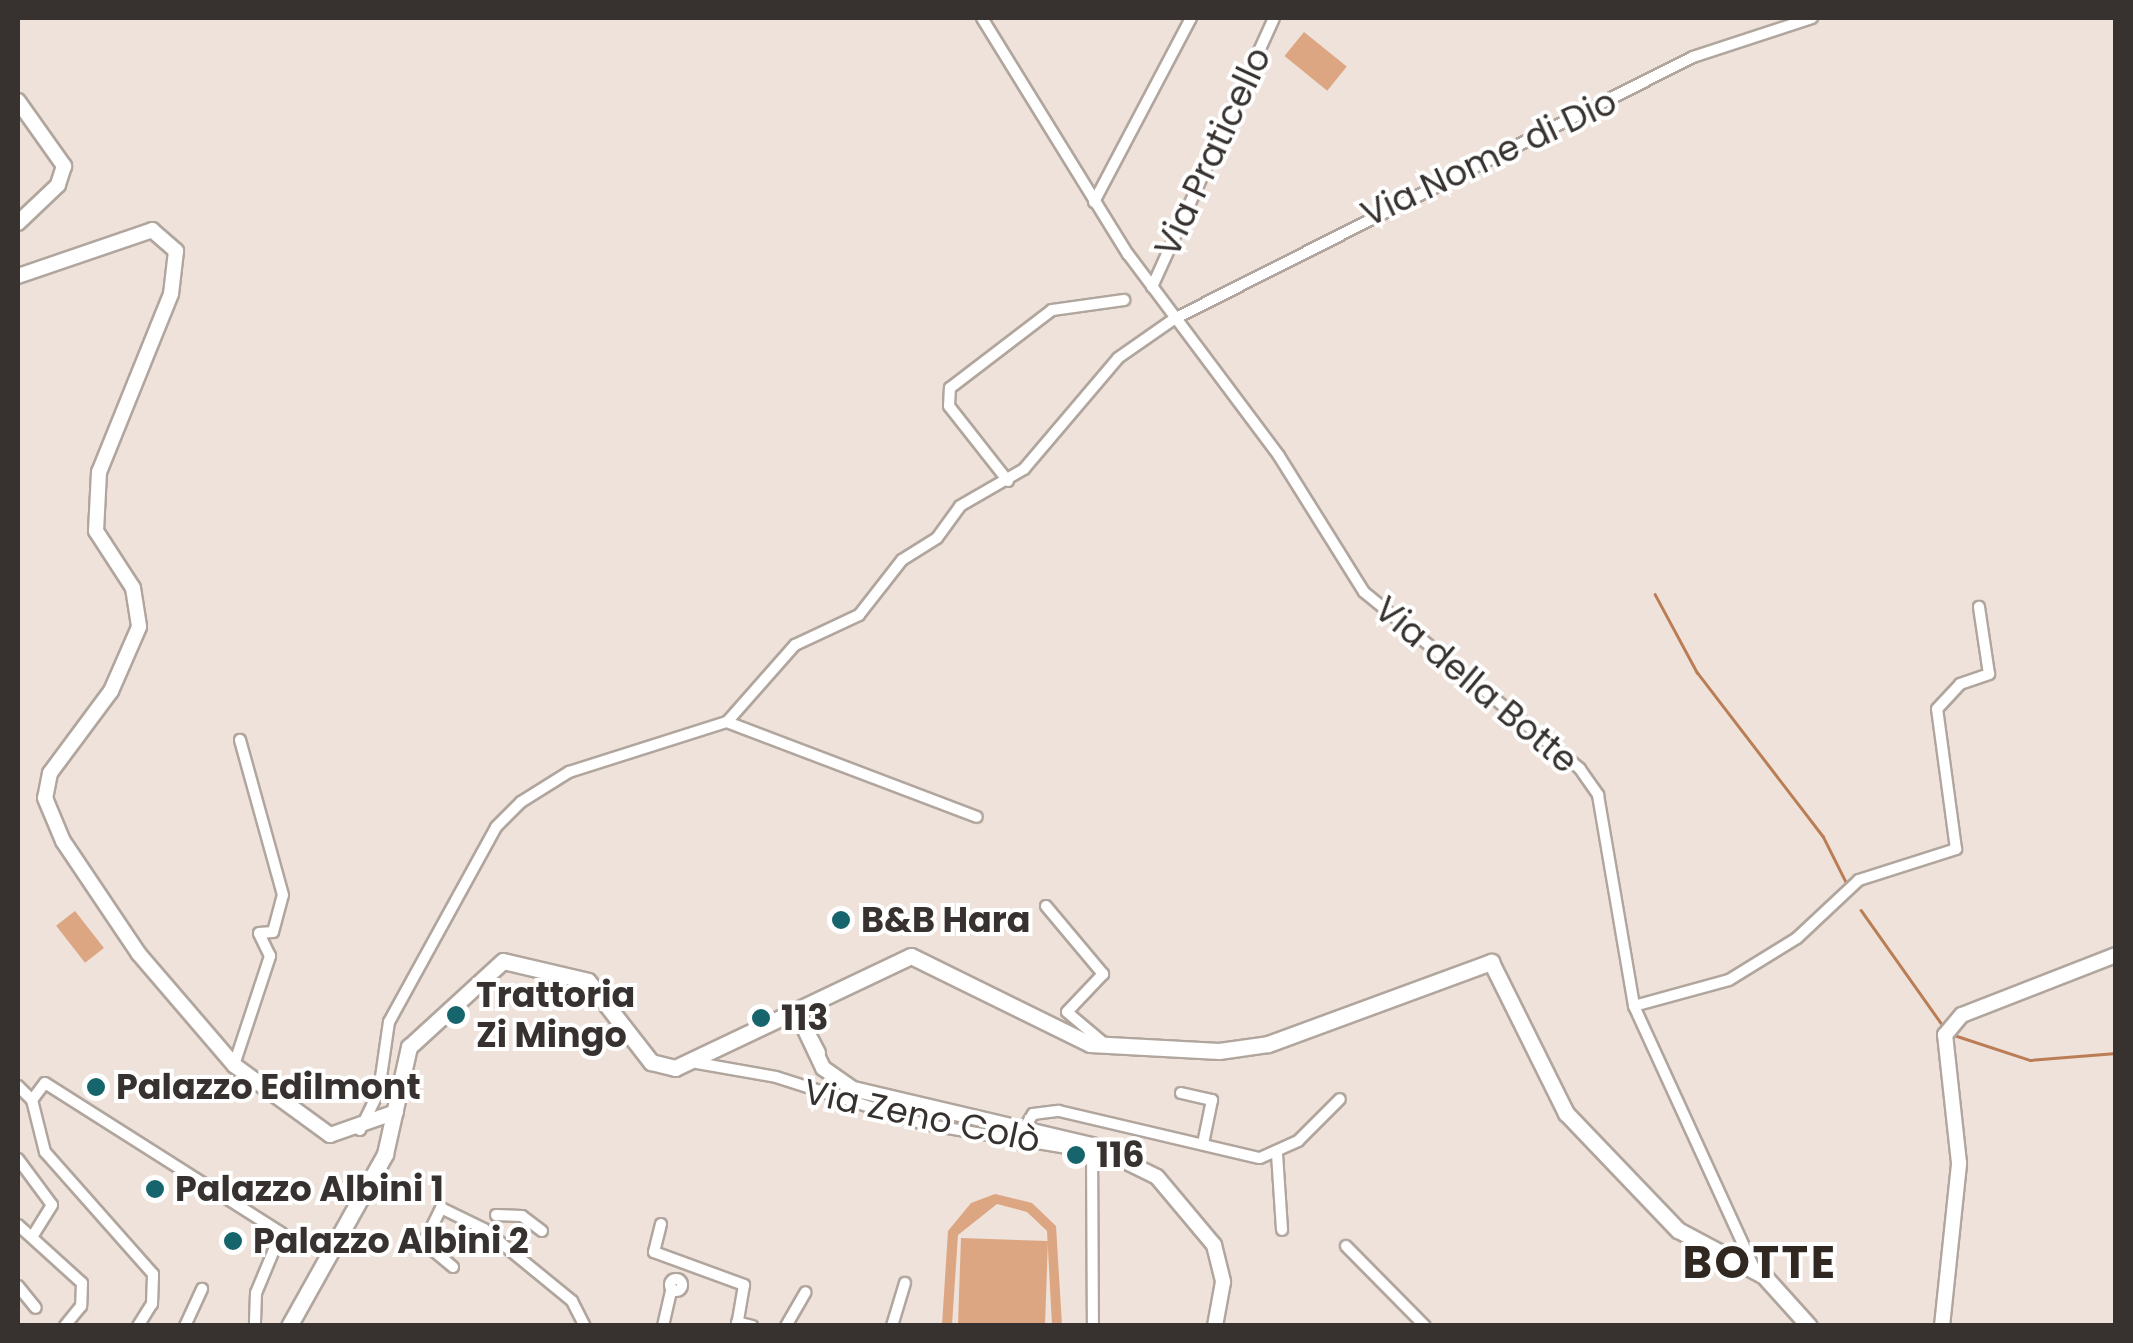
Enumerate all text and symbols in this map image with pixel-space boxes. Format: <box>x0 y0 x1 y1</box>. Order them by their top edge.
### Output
street label: Via Praticello <box>1146 41 1280 263</box>
street label: Via Nome di Dio <box>1355 80 1623 236</box>
street label: Via della Botte <box>1366 588 1586 782</box>
place label: B&B Hara <box>861 899 1031 941</box>
marker: B&B Hara <box>830 909 852 931</box>
place label: Trattoria Zi Mingo <box>476 974 635 1056</box>
place label: 113 <box>781 997 828 1039</box>
marker: Trattoria Zi Mingo <box>445 1004 467 1026</box>
marker: 113 <box>750 1007 772 1029</box>
place label: Palazzo Edilmont <box>116 1066 421 1108</box>
street label: Via Zeno Colò <box>800 1070 1044 1162</box>
marker: Palazzo Edilmont <box>85 1076 107 1098</box>
place label: 116 <box>1096 1134 1145 1176</box>
marker: 116 <box>1065 1144 1087 1166</box>
place label: Palazzo Albini 1 <box>175 1168 444 1210</box>
marker: Palazzo Albini 1 <box>144 1178 166 1200</box>
place label: Palazzo Albini 2 <box>253 1220 529 1262</box>
marker: Palazzo Albini 2 <box>222 1230 244 1252</box>
district label: BOTTE <box>1682 1236 1838 1290</box>

